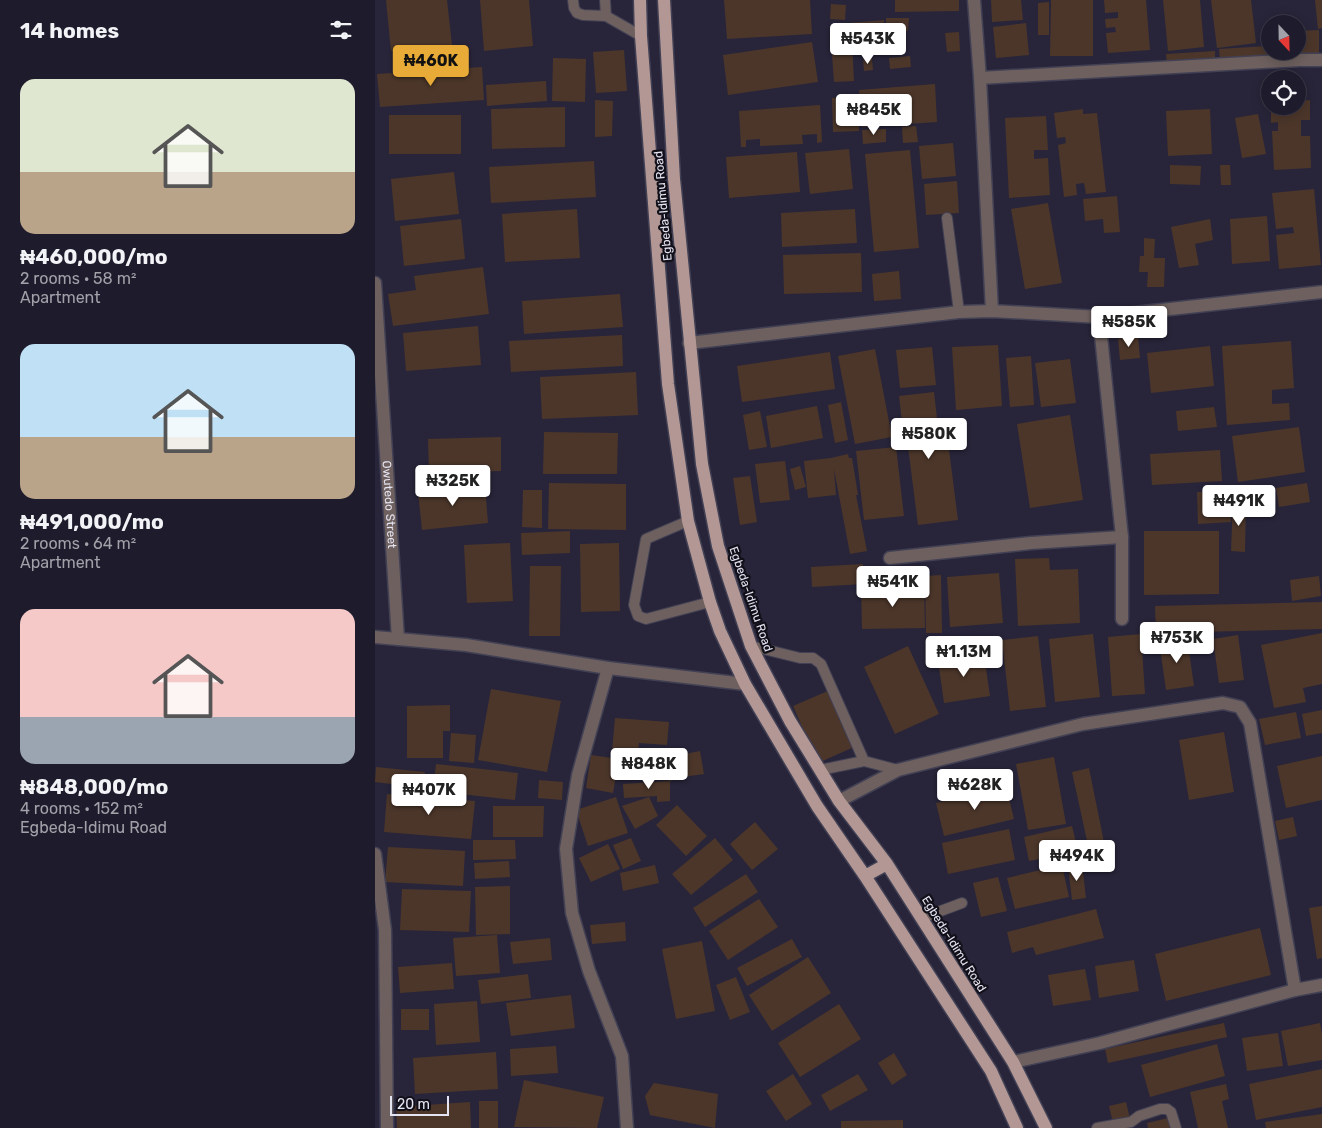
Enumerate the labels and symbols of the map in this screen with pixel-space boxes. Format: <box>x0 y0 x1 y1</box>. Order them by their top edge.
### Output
north arrow <box>1261 15 1306 60</box>
pin: ₦543K <box>833 22 903 65</box>
pin: ₦460K <box>396 44 466 87</box>
pin: ₦845K <box>839 94 909 136</box>
street label: Egbeda-Idimu Road <box>651 150 675 262</box>
pin: ₦585K <box>1094 306 1164 348</box>
pin: ₦580K <box>894 418 964 460</box>
street label: Owutedo Street <box>379 460 399 549</box>
pin: ₦325K <box>418 464 488 507</box>
pin: ₦491K <box>1204 484 1274 527</box>
street label: Egbeda-Idimu Road <box>726 545 776 653</box>
pin: ₦541K <box>858 566 928 608</box>
pin: ₦753K <box>1142 622 1212 664</box>
pin: ₦1.13M <box>923 636 1005 678</box>
pin: ₦848K <box>614 748 684 790</box>
pin: ₦628K <box>940 768 1010 811</box>
pin: ₦407K <box>394 774 464 816</box>
pin: ₦494K <box>1042 840 1112 882</box>
street label: Egbeda-Idimu Road <box>919 894 989 994</box>
scale bar <box>390 1093 449 1116</box>

